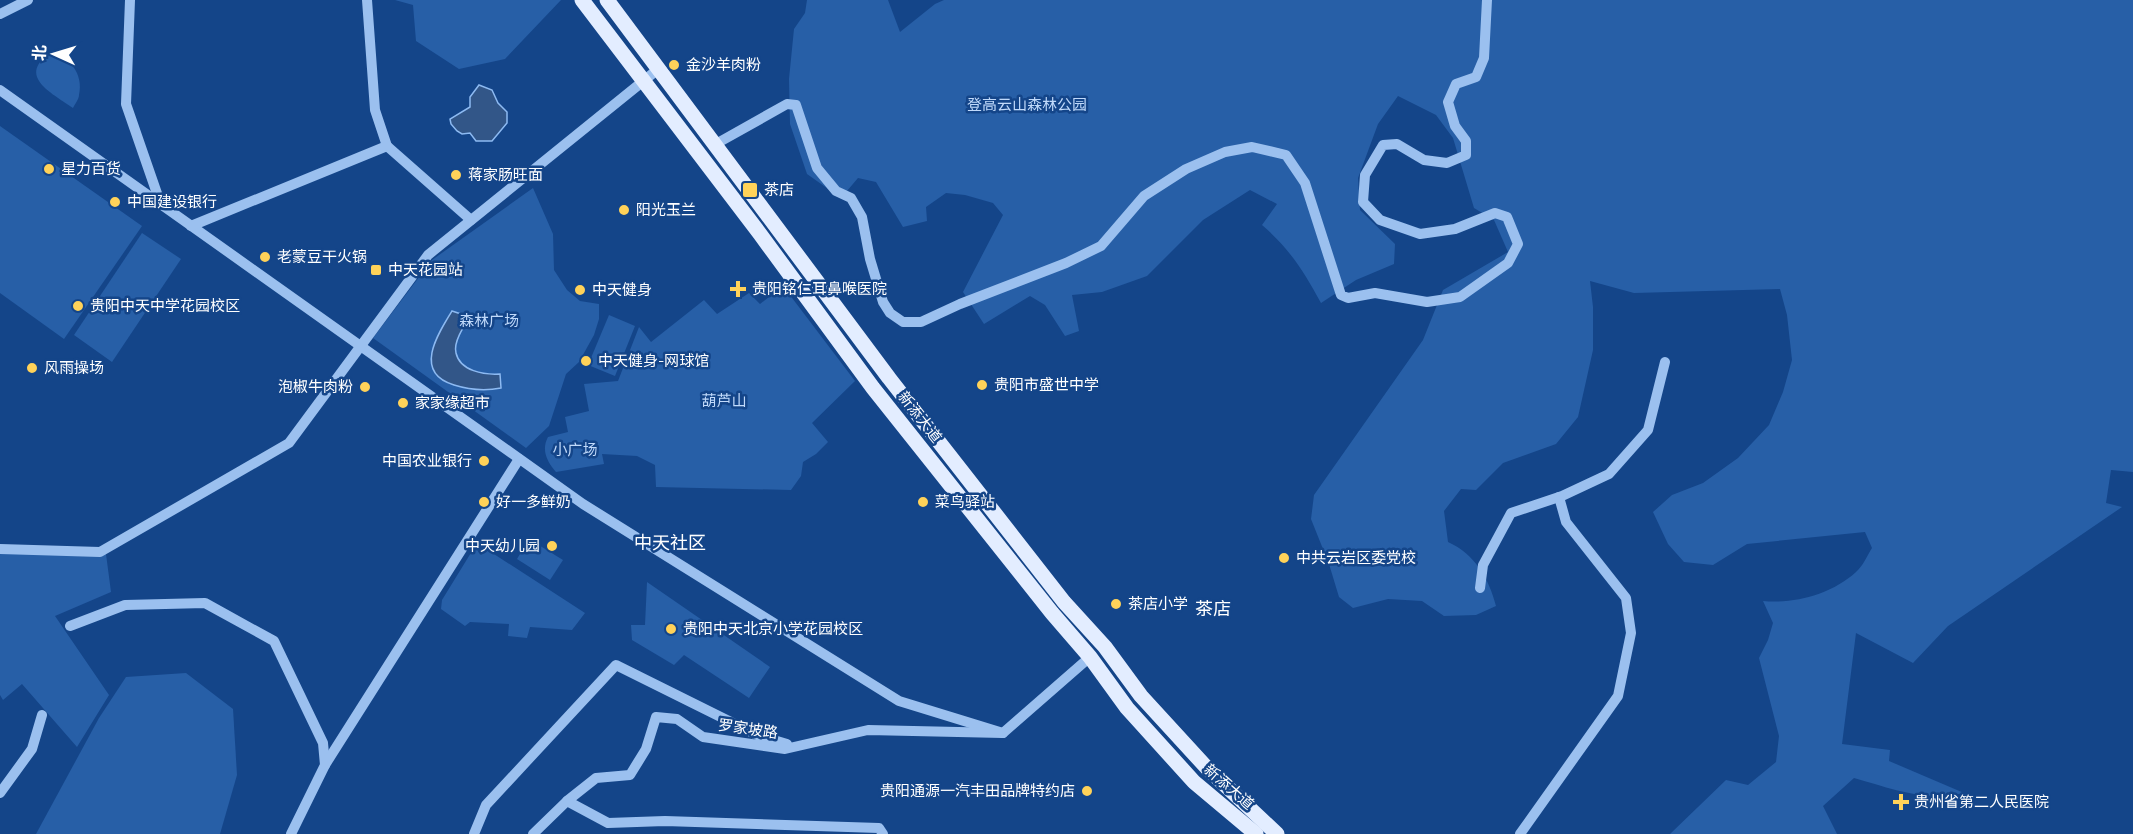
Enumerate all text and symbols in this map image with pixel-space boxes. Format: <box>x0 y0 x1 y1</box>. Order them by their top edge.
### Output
north arrow <box>24 24 84 84</box>
text: 北 <box>29 44 50 62</box>
place label: 金沙羊肉粉 <box>686 56 761 74</box>
marker: 金沙羊肉粉 <box>667 58 681 72</box>
park label: 登高云山森林公园 <box>967 96 1087 114</box>
place label: 星力百货 <box>61 160 121 178</box>
marker: 星力百货 <box>42 162 56 176</box>
place label: 蒋家肠旺面 <box>468 166 543 184</box>
marker: 蒋家肠旺面 <box>449 168 463 182</box>
marker: 茶店 <box>741 181 759 199</box>
place label: 茶店 <box>764 181 794 199</box>
place label: 中国建设银行 <box>127 193 217 211</box>
marker: 中国建设银行 <box>108 195 122 209</box>
place label: 阳光玉兰 <box>636 201 696 219</box>
marker: 阳光玉兰 <box>617 203 631 217</box>
place label: 老蒙豆干火锅 <box>277 248 367 266</box>
marker: 老蒙豆干火锅 <box>258 250 272 264</box>
place label: 中天花园站 <box>388 261 463 279</box>
marker: 中天花园站 <box>369 263 383 277</box>
marker: 贵阳铭仁耳鼻喉医院 <box>729 280 747 298</box>
place label: 贵阳铭仁耳鼻喉医院 <box>752 280 887 298</box>
place label: 中天健身 <box>592 281 652 299</box>
marker: 中天健身 <box>573 283 587 297</box>
place label: 贵阳中天中学花园校区 <box>90 297 240 315</box>
marker: 贵阳中天中学花园校区 <box>71 299 85 313</box>
park label: 森林广场 <box>459 312 519 330</box>
place label: 中天健身-网球馆 <box>598 352 709 370</box>
marker: 中天健身-网球馆 <box>579 354 593 368</box>
place label: 风雨操场 <box>44 359 104 377</box>
marker: 风雨操场 <box>25 361 39 375</box>
place label: 贵阳市盛世中学 <box>994 376 1099 394</box>
place label: 泡椒牛肉粉 <box>278 378 353 396</box>
marker: 贵阳市盛世中学 <box>975 378 989 392</box>
marker: 泡椒牛肉粉 <box>358 380 372 394</box>
street label: 新添大道 <box>894 388 946 446</box>
park label: 葫芦山 <box>701 392 747 410</box>
place label: 家家缘超市 <box>415 394 490 412</box>
marker: 家家缘超市 <box>396 396 410 410</box>
park label: 小广场 <box>552 441 598 459</box>
place label: 中国农业银行 <box>382 452 472 470</box>
marker: 中国农业银行 <box>477 454 491 468</box>
place label: 好一多鲜奶 <box>496 493 571 511</box>
place label: 菜鸟驿站 <box>935 493 995 511</box>
marker: 好一多鲜奶 <box>477 495 491 509</box>
marker: 菜鸟驿站 <box>916 495 930 509</box>
district label: 中天社区 <box>634 532 706 553</box>
place label: 中天幼儿园 <box>465 537 540 555</box>
marker: 中天幼儿园 <box>545 539 559 553</box>
place label: 中共云岩区委党校 <box>1296 549 1416 567</box>
marker: 中共云岩区委党校 <box>1277 551 1291 565</box>
place label: 茶店小学 <box>1128 595 1188 613</box>
marker: 茶店小学 <box>1109 597 1123 611</box>
district label: 茶店 <box>1195 598 1231 619</box>
place label: 贵阳中天北京小学花园校区 <box>683 620 863 638</box>
marker: 贵阳中天北京小学花园校区 <box>664 622 678 636</box>
street label: 罗家坡路 <box>717 716 779 742</box>
street label: 新添大道 <box>1200 761 1258 813</box>
place label: 贵阳通源一汽丰田品牌特约店 <box>880 782 1075 800</box>
marker: 贵阳通源一汽丰田品牌特约店 <box>1080 784 1094 798</box>
marker: 贵州省第二人民医院 <box>1892 793 1910 811</box>
place label: 贵州省第二人民医院 <box>1914 793 2049 811</box>

